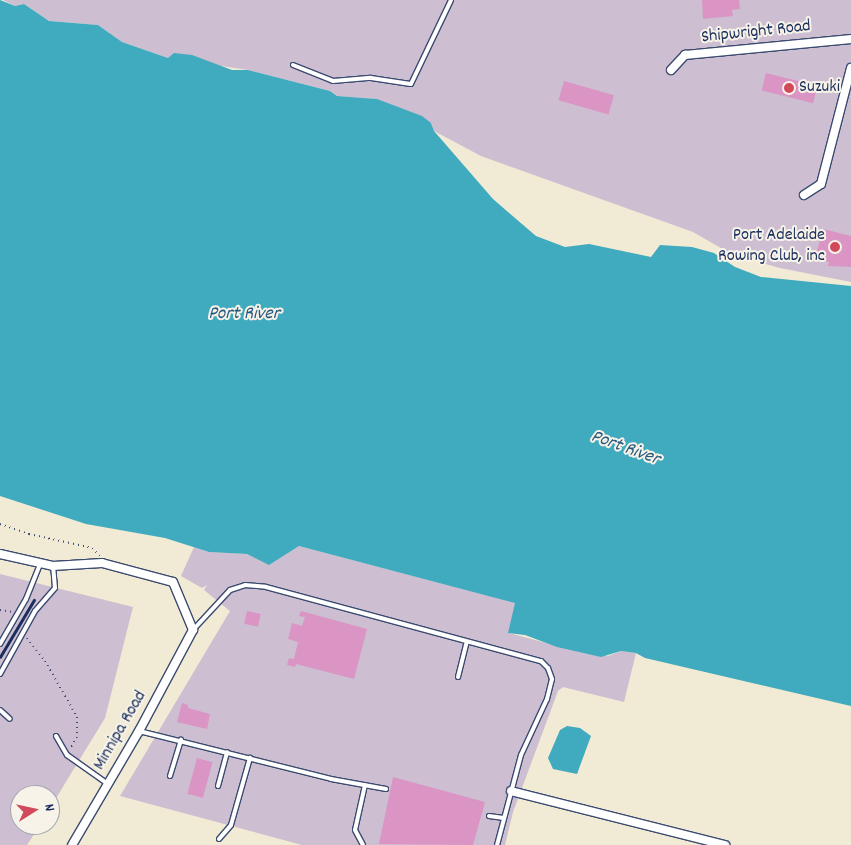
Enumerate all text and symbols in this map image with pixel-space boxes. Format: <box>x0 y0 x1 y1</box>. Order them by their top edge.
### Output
street label: Shipwright Road <box>700 17 812 49</box>
place label: Suzuki <box>799 77 840 99</box>
marker: Suzuki <box>783 82 795 94</box>
place label: Port Adelaide Rowing Club, inc <box>718 226 825 268</box>
marker: Port Adelaide Rowing Club, inc <box>829 241 841 253</box>
water label: Port River <box>208 304 280 326</box>
water label: Port River <box>587 426 663 472</box>
street label: Minnipa Road <box>90 687 152 775</box>
north arrow <box>10 785 60 835</box>
text: N <box>38 802 59 813</box>

